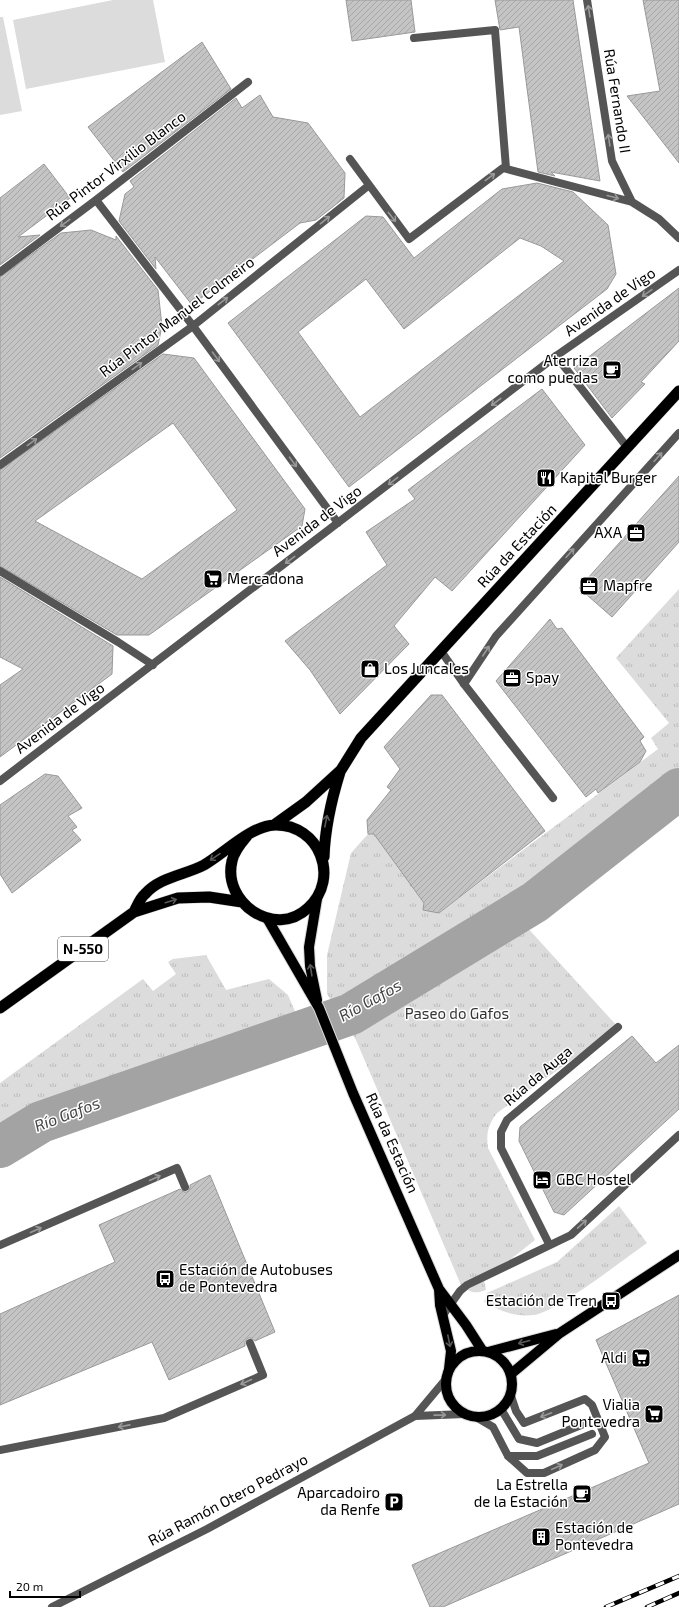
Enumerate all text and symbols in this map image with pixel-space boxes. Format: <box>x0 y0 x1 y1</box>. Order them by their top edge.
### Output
one-way arrow <box>585 5 593 18</box>
street label: Rúa Fernando II <box>601 47 635 154</box>
street label: Rúa Pintor Virxilio Blanco <box>42 107 189 224</box>
one-way arrow <box>605 133 613 146</box>
one-way arrow <box>485 173 496 181</box>
one-way arrow <box>606 194 619 201</box>
one-way arrow <box>388 211 396 222</box>
one-way arrow <box>319 216 330 225</box>
one-way arrow <box>60 219 71 227</box>
street label: Rúa Pintor Manuel Colmeiro <box>96 252 257 380</box>
street label: Avenida de Vigo <box>560 263 658 339</box>
one-way arrow <box>642 289 653 297</box>
one-way arrow <box>218 297 229 306</box>
one-way arrow <box>211 351 220 362</box>
place label: Aterriza como puedas <box>508 351 598 386</box>
cafe icon: Aterriza como puedas <box>601 359 623 381</box>
one-way arrow <box>131 362 142 370</box>
one-way arrow <box>491 397 502 406</box>
one-way arrow <box>26 438 37 446</box>
one-way arrow <box>653 451 662 462</box>
one-way arrow <box>288 456 297 467</box>
restaurant icon: Kapital Burger <box>535 467 557 489</box>
place label: Kapital Burger <box>560 468 657 486</box>
one-way arrow <box>388 476 399 485</box>
street label: Avenida de Vigo <box>268 481 364 560</box>
street label: Rúa da Estación <box>473 500 560 591</box>
office icon: AXA <box>625 522 647 544</box>
place label: AXA <box>594 523 623 541</box>
one-way arrow <box>566 548 575 558</box>
one-way arrow <box>285 555 296 564</box>
supermarket icon: Mercadona <box>202 568 224 590</box>
place label: Mercadona <box>227 569 304 587</box>
office icon: Mapfre <box>578 575 600 597</box>
place label: Mapfre <box>603 576 653 594</box>
one-way arrow <box>482 646 490 657</box>
shop icon: Los Juncales <box>359 658 381 680</box>
place label: Los Juncales <box>384 659 469 677</box>
office icon: Spay <box>501 667 523 689</box>
place label: Spay <box>526 668 559 686</box>
street label: Avenida de Vigo <box>11 678 107 757</box>
one-way arrow <box>322 815 330 828</box>
one-way arrow <box>210 853 221 861</box>
one-way arrow <box>165 896 177 904</box>
road number: N-550 <box>58 937 108 961</box>
one-way arrow <box>307 964 315 977</box>
water label: Río Gafos <box>335 975 404 1025</box>
park label: Paseo do Gafos <box>405 1004 509 1022</box>
street label: Rúa da Auga <box>500 1041 575 1109</box>
street label: Rúa da Estación <box>363 1090 423 1196</box>
water label: Río Gafos <box>31 1092 102 1135</box>
hotel icon: GBC Hostel <box>531 1169 553 1191</box>
place label: GBC Hostel <box>556 1170 632 1188</box>
one-way arrow <box>148 1173 160 1181</box>
one-way arrow <box>577 1219 587 1229</box>
one-way arrow <box>29 1225 41 1233</box>
place label: Estación de Autobuses de Pontevedra <box>179 1260 333 1295</box>
bus stop icon: Estación de Autobuses de Pontevedra <box>154 1268 176 1290</box>
bus stop icon: Estación de Tren <box>600 1290 622 1312</box>
place label: Estación de Tren <box>486 1291 597 1309</box>
one-way arrow <box>445 1334 453 1347</box>
one-way arrow <box>518 1339 531 1346</box>
supermarket icon: Aldi <box>630 1347 652 1369</box>
place label: Aldi <box>601 1348 627 1366</box>
one-way arrow <box>240 1379 252 1386</box>
place label: Vialia Pontevedra <box>562 1395 640 1430</box>
supermarket icon: Vialia Pontevedra <box>643 1403 665 1425</box>
one-way arrow <box>433 1411 446 1419</box>
one-way arrow <box>540 1411 552 1419</box>
one-way arrow <box>118 1422 131 1430</box>
street label: Rúa Ramón Otero Pedrayo <box>145 1449 310 1549</box>
one-way arrow <box>551 1463 563 1471</box>
place label: La Estrella de la Estación <box>474 1475 568 1510</box>
place label: Aparcadoiro da Renfe <box>297 1483 380 1518</box>
cafe icon: La Estrella de la Estación <box>571 1483 593 1505</box>
parking icon: Aparcadoiro da Renfe <box>383 1491 405 1513</box>
place label: Estación de Pontevedra <box>555 1518 633 1553</box>
building icon: Estación de Pontevedra <box>530 1526 552 1548</box>
scale bar <box>10 1573 80 1599</box>
text: 20 m <box>16 1579 43 1593</box>

